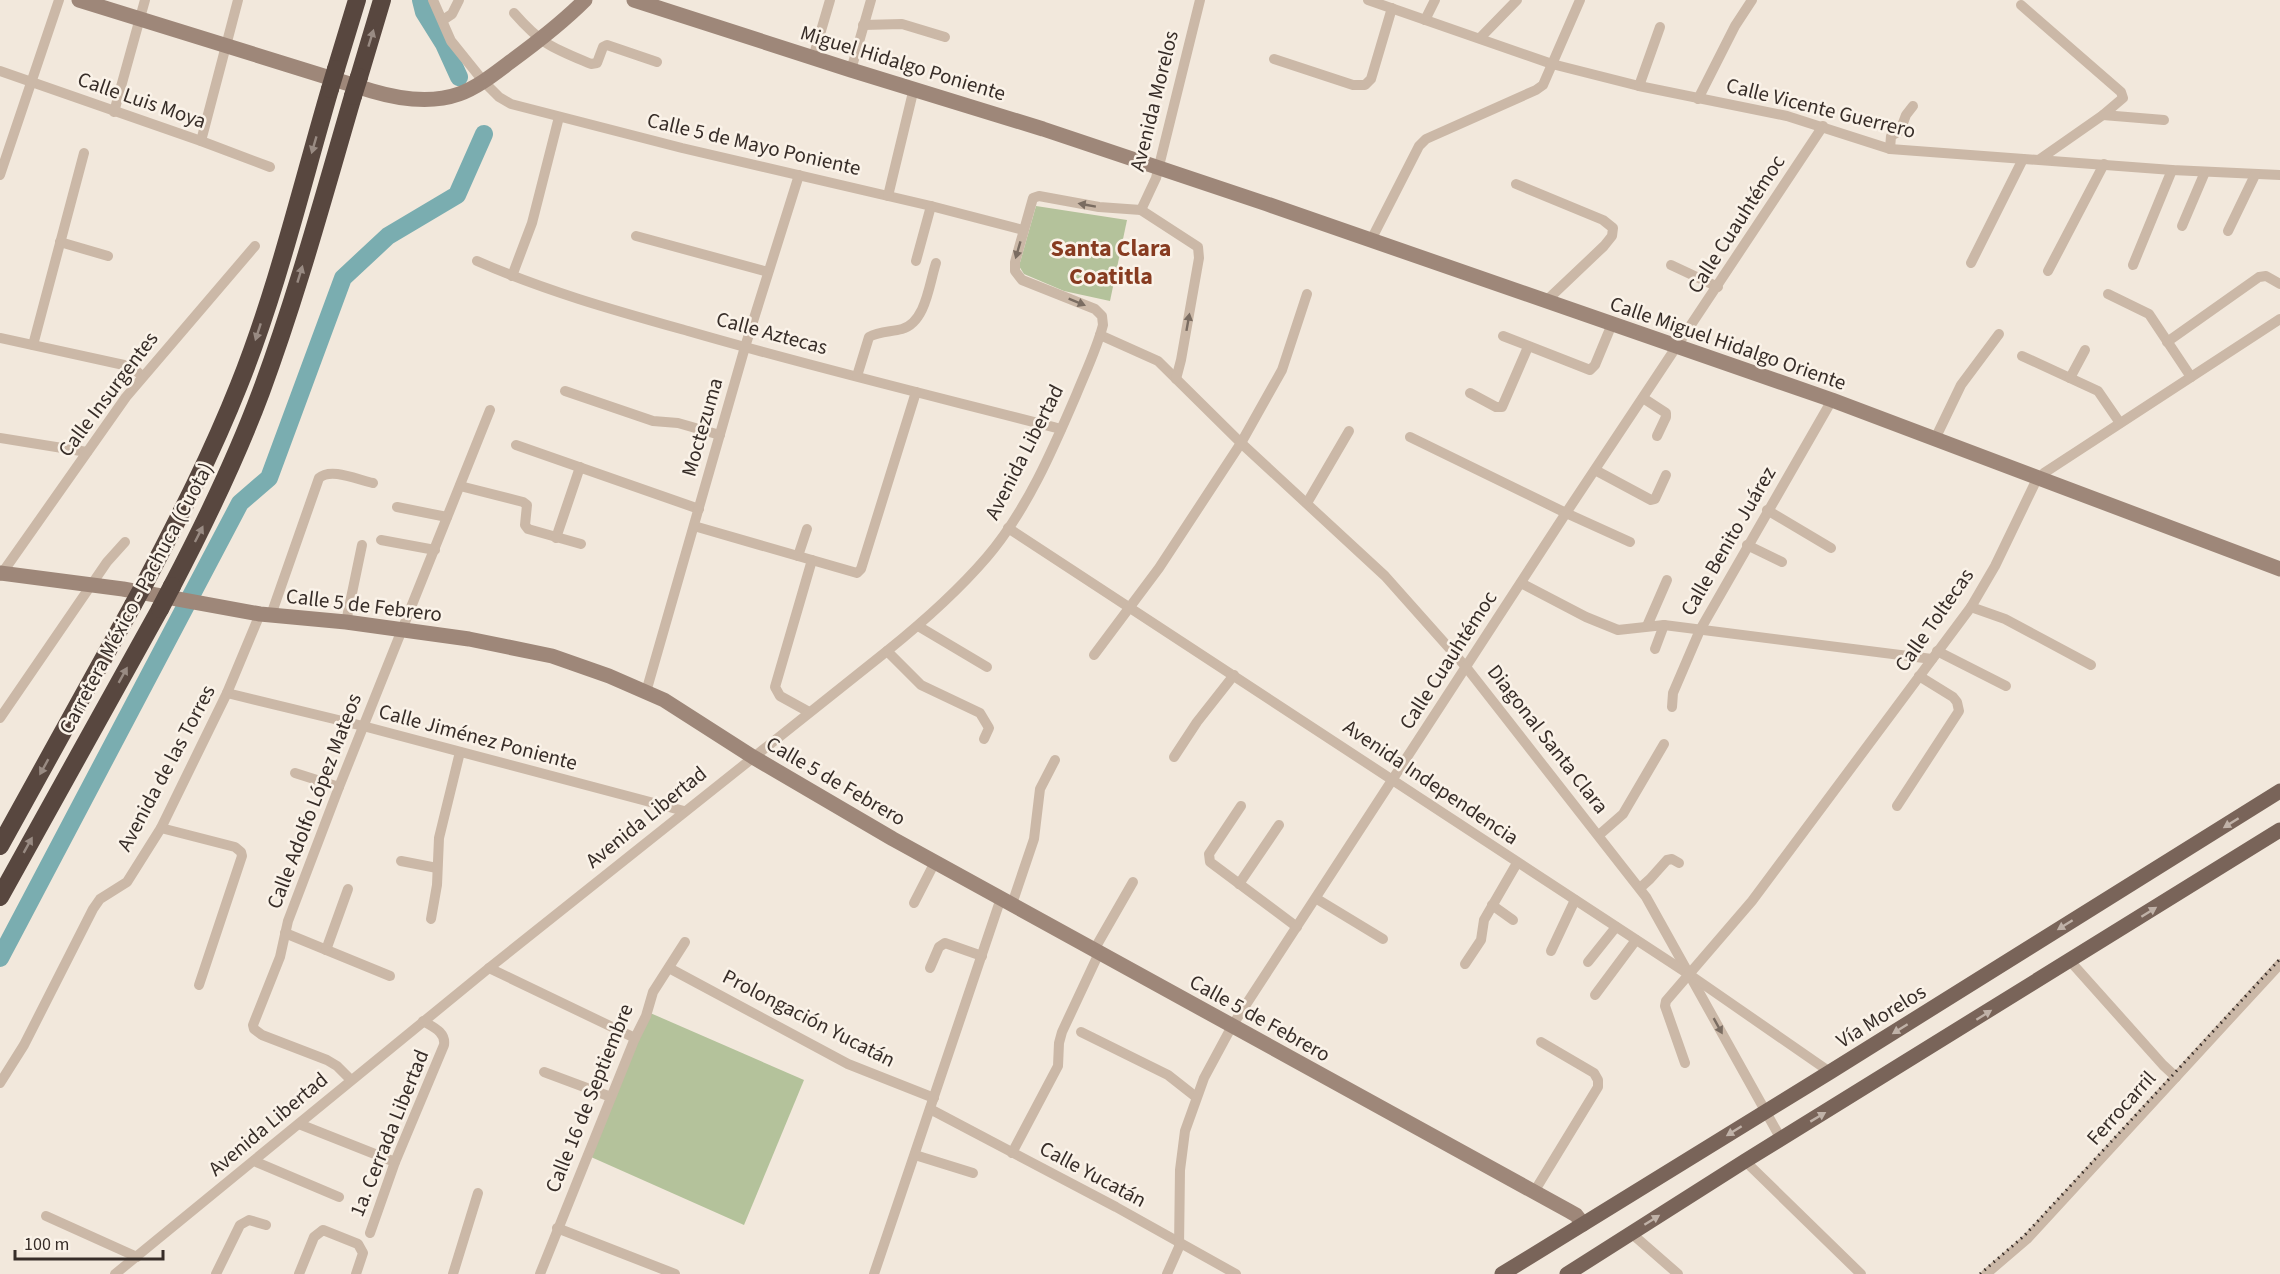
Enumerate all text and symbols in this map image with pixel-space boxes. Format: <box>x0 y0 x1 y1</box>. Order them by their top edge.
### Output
street label: Miguel Hidalgo Poniente <box>797 17 1009 109</box>
street label: Avenida Morelos <box>1122 27 1186 175</box>
one-way arrow <box>367 29 376 47</box>
street label: Calle Luis Moya <box>74 64 210 136</box>
street label: Calle Vicente Guerrero <box>1723 70 1919 146</box>
street label: Calle 5 de Mayo Poniente <box>644 105 864 183</box>
one-way arrow <box>309 136 318 154</box>
street label: Calle Cuauhtémoc <box>1680 148 1792 299</box>
one-way arrow <box>1077 200 1096 209</box>
district label: Santa Clara Coatitla <box>1051 231 1171 294</box>
one-way arrow <box>1013 242 1022 260</box>
one-way arrow <box>296 265 305 283</box>
street label: Calle Miguel Hidalgo Oriente <box>1606 288 1850 398</box>
one-way arrow <box>1068 298 1086 307</box>
street label: Calle Aztecas <box>713 304 831 362</box>
one-way arrow <box>1184 312 1193 331</box>
one-way arrow <box>252 323 262 341</box>
street label: Calle Insurgentes <box>51 325 165 463</box>
street label: Moctezuma <box>674 374 730 480</box>
street label: Avenida Libertad <box>977 379 1071 525</box>
street label: Carretera México - Pachuca (Cuota) <box>51 457 221 739</box>
street label: Calle Benito Juárez <box>1673 461 1783 621</box>
one-way arrow <box>194 525 204 542</box>
street label: Calle Toltecas <box>1887 562 1981 678</box>
street label: Calle 5 de Febrero <box>284 581 444 629</box>
street label: Calle Cuauhtémoc <box>1392 584 1504 735</box>
street label: Diagonal Santa Clara <box>1480 658 1616 820</box>
one-way arrow <box>118 666 128 683</box>
street label: Avenida de las Torres <box>109 679 223 857</box>
street label: Calle Adolfo López Mateos <box>259 689 369 913</box>
street label: Calle Jiménez Poniente <box>375 696 581 778</box>
street label: Avenida Independencia <box>1337 712 1525 852</box>
street label: Calle 5 de Febrero <box>761 729 911 833</box>
one-way arrow <box>39 759 49 776</box>
street label: Avenida Libertad <box>579 759 713 875</box>
one-way arrow <box>2223 817 2239 828</box>
one-way arrow <box>23 837 33 854</box>
one-way arrow <box>2141 906 2157 917</box>
one-way arrow <box>2057 920 2074 931</box>
street label: Prolongación Yucatán <box>717 961 901 1075</box>
street label: Calle 5 de Febrero <box>1184 967 1336 1069</box>
street label: Vía Morelos <box>1830 977 1932 1055</box>
street label: Calle 16 de Septiembre <box>537 999 641 1197</box>
one-way arrow <box>1975 1009 1992 1020</box>
one-way arrow <box>1713 1018 1724 1034</box>
one-way arrow <box>1892 1023 1908 1034</box>
street label: 1a. Cerrada Libertad <box>342 1045 436 1221</box>
street label: Ferrocarril <box>2079 1064 2163 1152</box>
street label: Avenida Libertad <box>202 1065 334 1183</box>
one-way arrow <box>1809 1112 1826 1122</box>
one-way arrow <box>1726 1126 1742 1137</box>
street label: Calle Yucatán <box>1034 1133 1152 1215</box>
one-way arrow <box>1644 1214 1660 1225</box>
scale bar <box>15 1223 164 1261</box>
text: 100 m <box>24 1232 69 1257</box>

